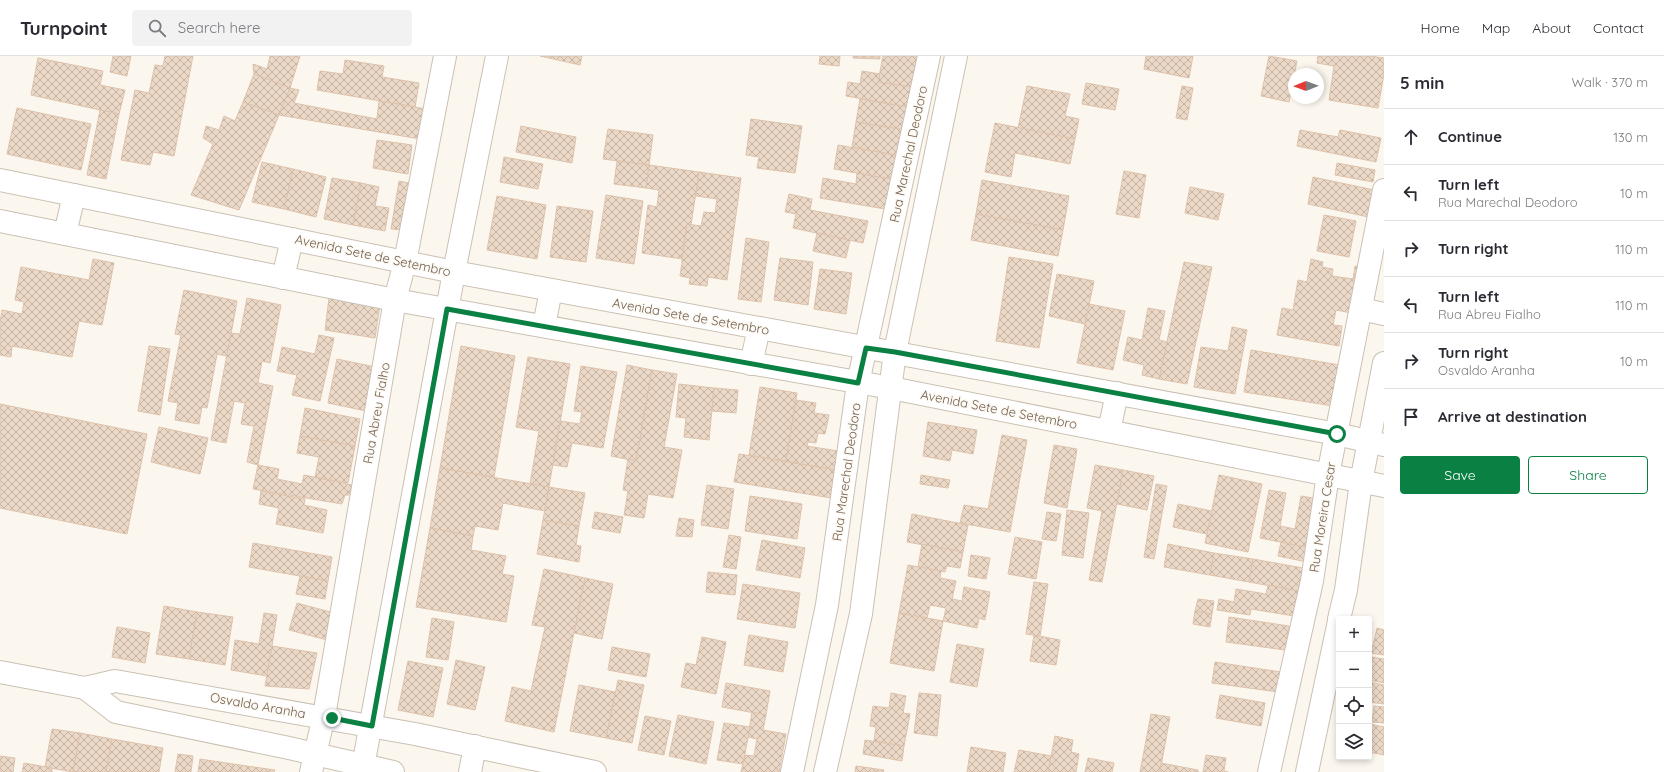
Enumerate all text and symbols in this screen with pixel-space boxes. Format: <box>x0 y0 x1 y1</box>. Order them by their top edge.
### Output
search box <box>132 10 412 46</box>
text: Turnpoint <box>20 16 108 40</box>
icon: search <box>146 17 168 39</box>
text: Search here <box>178 18 261 37</box>
text: Home <box>1421 19 1460 37</box>
text: Map <box>1482 19 1510 37</box>
text: About <box>1532 19 1571 37</box>
text: Contact <box>1593 19 1644 37</box>
north arrow <box>1288 68 1324 104</box>
text: 5 min <box>1400 72 1444 93</box>
text: Walk · 370 m <box>1571 74 1648 90</box>
street label: Rua Marechal Deodoro <box>886 84 930 224</box>
icon: ahead <box>1400 126 1422 148</box>
text: Continue <box>1438 127 1502 146</box>
text: 130 m <box>1613 129 1648 145</box>
text: Turn left <box>1438 175 1500 194</box>
icon: left <box>1400 182 1422 204</box>
text: 10 m <box>1620 185 1648 201</box>
text: Rua Marechal Deodoro <box>1438 194 1578 210</box>
street label: Avenida Sete de Setembro <box>294 231 453 279</box>
icon: right <box>1400 238 1422 260</box>
text: Turn right <box>1438 239 1509 258</box>
text: 110 m <box>1615 241 1648 257</box>
text: Turn left <box>1438 287 1500 306</box>
street label: Avenida Sete de Setembro <box>611 294 771 338</box>
icon: left <box>1400 294 1422 316</box>
text: 110 m <box>1615 297 1648 313</box>
text: Rua Abreu Fialho <box>1438 306 1541 322</box>
text: Turn right <box>1438 343 1509 362</box>
icon: right <box>1400 350 1422 372</box>
text: 10 m <box>1620 353 1648 369</box>
street label: Rua Abreu Fialho <box>359 361 393 465</box>
text: Osvaldo Aranha <box>1438 362 1535 378</box>
street label: Avenida Sete de Setembro <box>919 386 1079 432</box>
street label: Rua Marechal Deodoro <box>828 402 864 542</box>
icon: arrive <box>1400 406 1422 428</box>
text: Arrive at destination <box>1438 407 1587 426</box>
route start <box>1328 425 1346 443</box>
button: Save <box>1400 456 1520 494</box>
button: Share <box>1528 456 1648 494</box>
street label: Rua Moreira Cesar <box>1305 460 1339 574</box>
map controls <box>1336 616 1372 760</box>
button: + <box>1336 616 1372 652</box>
button: − <box>1336 652 1372 688</box>
button: locate <box>1336 688 1372 724</box>
street label: Osvaldo Aranha <box>209 689 307 721</box>
route end <box>323 709 341 727</box>
button: layers <box>1336 724 1372 760</box>

